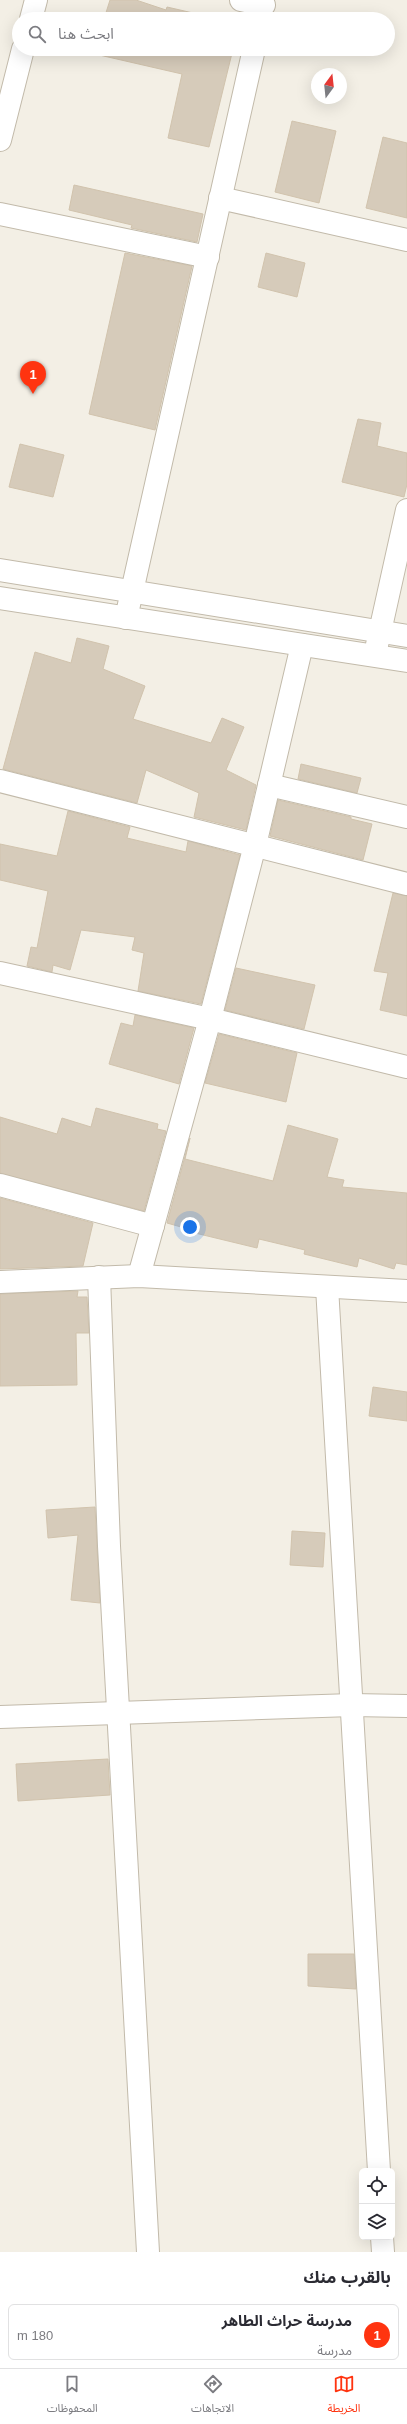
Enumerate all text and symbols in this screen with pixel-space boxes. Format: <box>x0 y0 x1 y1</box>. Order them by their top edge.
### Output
search box <box>12 12 395 56</box>
icon: search <box>26 23 48 45</box>
text: ابحث هنا <box>58 25 114 42</box>
north arrow <box>311 68 347 104</box>
pin: 1 <box>20 361 46 394</box>
your location <box>180 1217 200 1237</box>
map controls <box>359 2168 395 2240</box>
button: locate <box>359 2168 395 2204</box>
button: layers <box>359 2204 395 2240</box>
text: بالقرب منك <box>303 2268 391 2287</box>
text: مدرسة حراث الطاهر <box>222 2312 352 2329</box>
text: 180 m <box>17 2328 53 2343</box>
text: 1 <box>373 2328 381 2343</box>
text: مدرسة <box>317 2343 352 2358</box>
tab: المحفوظات <box>47 2373 98 2420</box>
tab: الاتجاهات <box>191 2373 234 2420</box>
tab: الخريطة <box>327 2373 360 2420</box>

